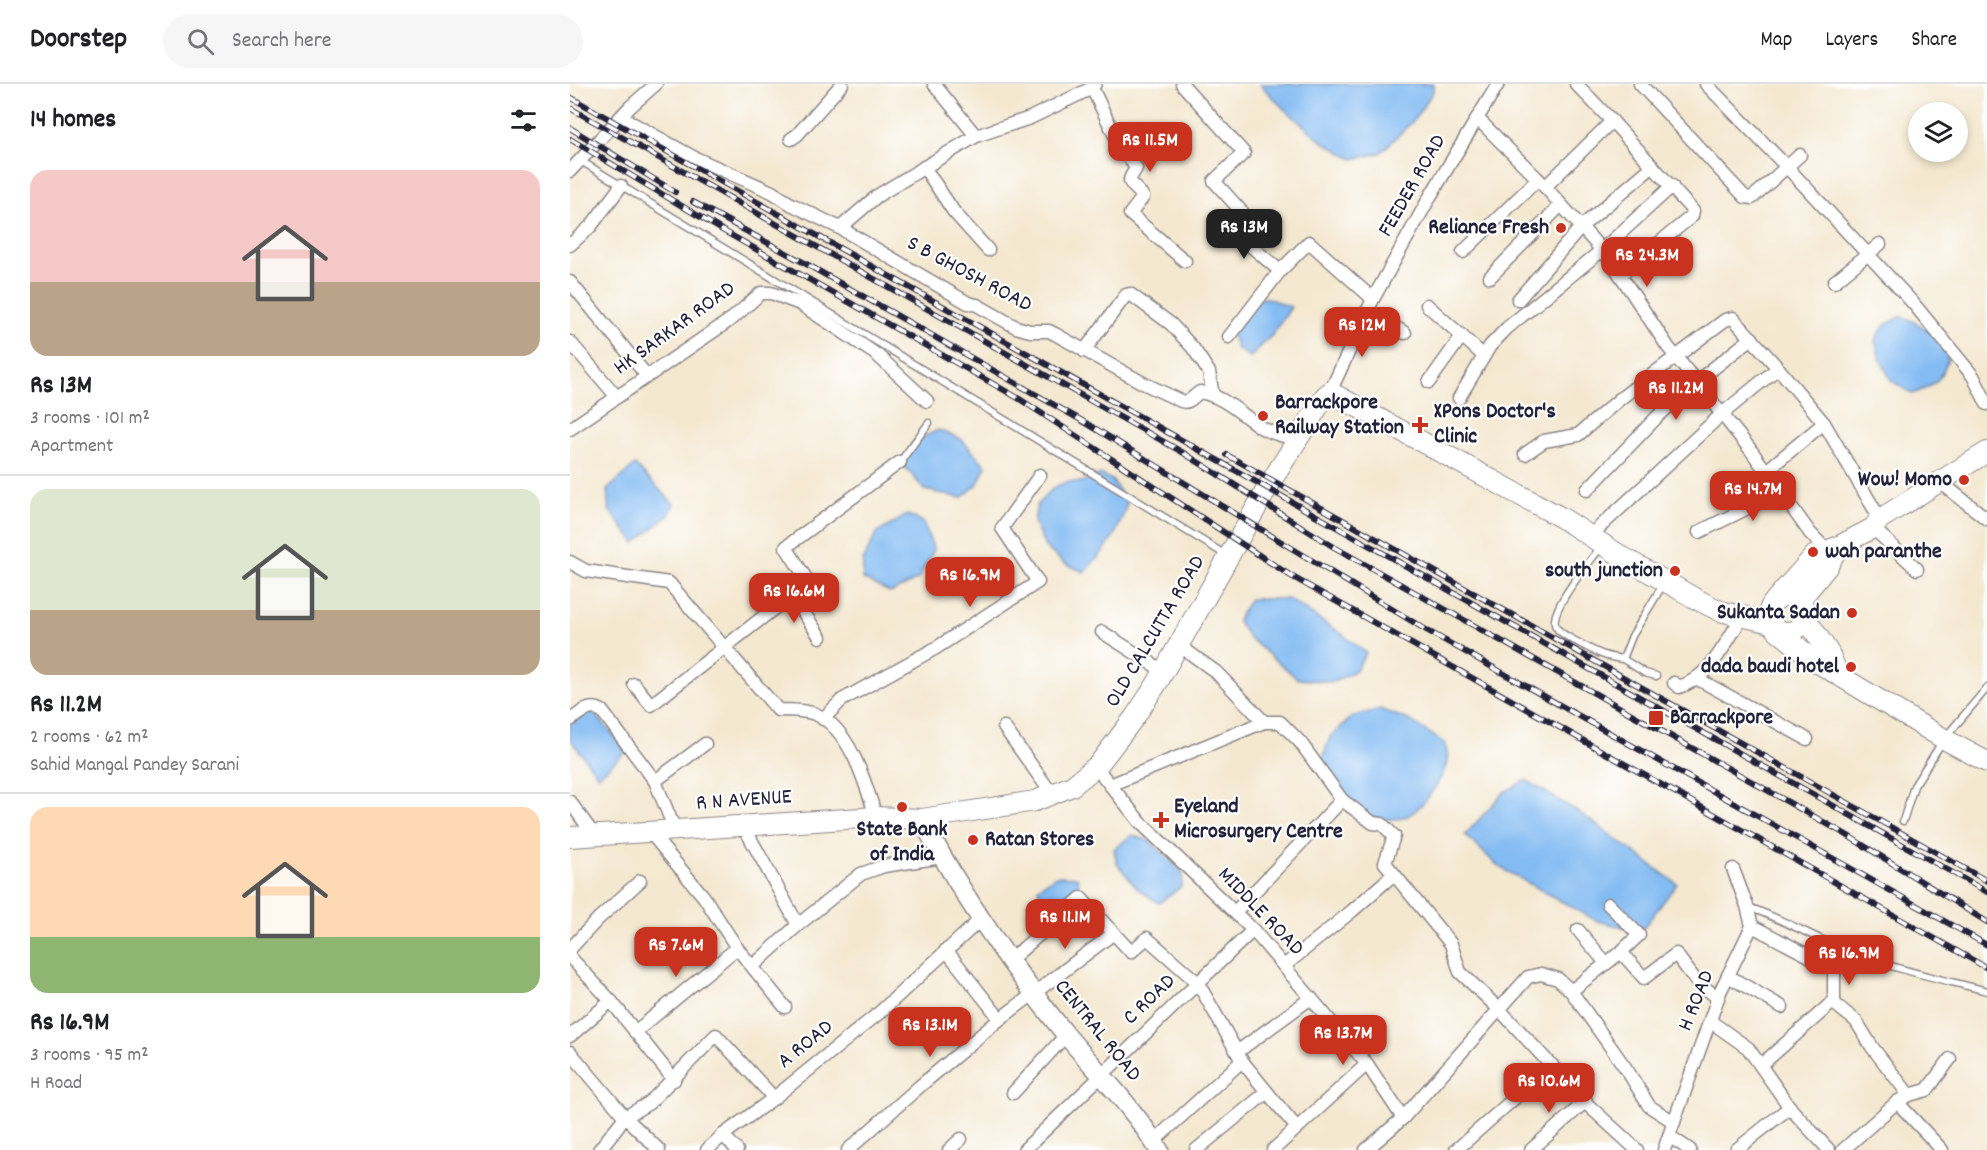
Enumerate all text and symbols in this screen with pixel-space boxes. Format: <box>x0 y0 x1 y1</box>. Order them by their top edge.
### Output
search box <box>163 14 583 68</box>
text: Doorstep <box>30 21 127 61</box>
icon: search <box>184 25 217 58</box>
text: Search here <box>232 26 332 57</box>
text: Map <box>1761 26 1792 56</box>
text: Layers <box>1825 26 1878 56</box>
text: Share <box>1911 26 1957 56</box>
text: 14 homes <box>30 102 116 139</box>
map controls <box>1908 102 1968 162</box>
button: layers <box>1908 102 1968 162</box>
icon: filters <box>507 104 540 137</box>
pin: Rs 11.5M <box>1088 122 1212 173</box>
text: Rs 11.5M <box>1122 127 1178 155</box>
street label: FEEDER ROAD <box>1371 129 1455 243</box>
icon: home <box>231 209 339 317</box>
pin: Rs 13M <box>1195 209 1293 260</box>
place label: Reliance Fresh <box>1428 213 1549 244</box>
text: Rs 13M <box>1220 214 1268 242</box>
marker: Reliance Fresh <box>1554 221 1568 235</box>
street label: S B GHOSH ROAD <box>901 229 1037 321</box>
pin: Rs 24.3M <box>1585 237 1709 288</box>
text: Rs 24.3M <box>1615 242 1679 270</box>
street label: HK SARKAR ROAD <box>608 274 742 384</box>
pin: Rs 12M <box>1313 307 1411 358</box>
text: Rs 12M <box>1338 312 1386 340</box>
text: Rs 13M <box>30 368 92 405</box>
pin: Rs 11.2M <box>1614 370 1738 421</box>
text: Rs 11.2M <box>1648 375 1704 403</box>
place label: Barrackpore Railway Station <box>1275 388 1404 444</box>
place label: XPons Doctor's Clinic <box>1434 397 1556 453</box>
text: 3 rooms · 101 m² <box>30 405 150 433</box>
marker: Barrackpore Railway Station <box>1256 409 1270 423</box>
marker: XPons Doctor's Clinic <box>1411 416 1429 434</box>
text: Apartment <box>30 433 113 461</box>
place label: Wow! Momo <box>1858 465 1952 496</box>
pin: Rs 14.7M <box>1691 471 1815 522</box>
marker: Wow! Momo <box>1957 473 1971 487</box>
text: Rs 14.7M <box>1724 476 1782 504</box>
icon: home <box>231 528 339 636</box>
place label: wah paranthe <box>1825 537 1942 568</box>
marker: wah paranthe <box>1806 545 1820 559</box>
street label: OLD CALCUTTA ROAD <box>1098 550 1214 714</box>
place label: south junction <box>1545 556 1663 587</box>
pin: Rs 16.9M <box>908 557 1032 608</box>
text: Rs 16.9M <box>939 562 1001 590</box>
marker: south junction <box>1668 564 1682 578</box>
pin: Rs 16.6M <box>732 573 856 624</box>
text: Rs 16.6M <box>763 578 825 606</box>
place label: Sukanta Sadan <box>1717 598 1840 629</box>
marker: Sukanta Sadan <box>1845 606 1859 620</box>
place label: dada baudi hotel <box>1701 652 1840 683</box>
marker: dada baudi hotel <box>1844 660 1858 674</box>
text: Rs 11.2M <box>30 687 102 724</box>
place label: Barrackpore <box>1670 703 1773 734</box>
marker: Barrackpore <box>1647 709 1665 727</box>
text: 2 rooms · 62 m² <box>30 724 149 752</box>
text: Sahid Mangal Pandey Sarani <box>30 752 239 780</box>
street label: R N AVENUE <box>695 782 793 820</box>
place label: Eyeland Microsurgery Centre <box>1174 792 1343 848</box>
marker: State Bank of India <box>895 800 909 814</box>
marker: Eyeland Microsurgery Centre <box>1152 811 1170 829</box>
place label: State Bank of India <box>857 815 947 871</box>
place label: Ratan Stores <box>985 825 1094 856</box>
marker: Ratan Stores <box>966 833 980 847</box>
icon: home <box>231 846 339 954</box>
street label: MIDDLE ROAD <box>1210 861 1310 963</box>
pin: Rs 11.1M <box>1003 899 1127 950</box>
text: Rs 11.1M <box>1040 904 1090 932</box>
pin: Rs 7.6M <box>621 927 731 978</box>
text: Rs 7.6M <box>648 932 704 960</box>
pin: Rs 16.9M <box>1787 935 1911 986</box>
text: Rs 16.9M <box>1818 940 1880 968</box>
street label: H ROAD <box>1671 966 1723 1036</box>
street label: C ROAD <box>1117 967 1183 1033</box>
street label: CENTRAL ROAD <box>1046 973 1148 1089</box>
text: Rs 16.9M <box>30 1005 109 1042</box>
pin: Rs 13.1M <box>868 1007 992 1058</box>
text: Rs 13.1M <box>902 1012 958 1040</box>
street label: A ROAD <box>771 1013 841 1077</box>
pin: Rs 13.7M <box>1281 1015 1405 1066</box>
text: Rs 13.7M <box>1314 1020 1372 1048</box>
text: 3 rooms · 95 m² <box>30 1042 149 1070</box>
pin: Rs 10.6M <box>1487 1063 1611 1114</box>
text: Rs 10.6M <box>1518 1068 1580 1096</box>
text: H Road <box>30 1070 82 1098</box>

